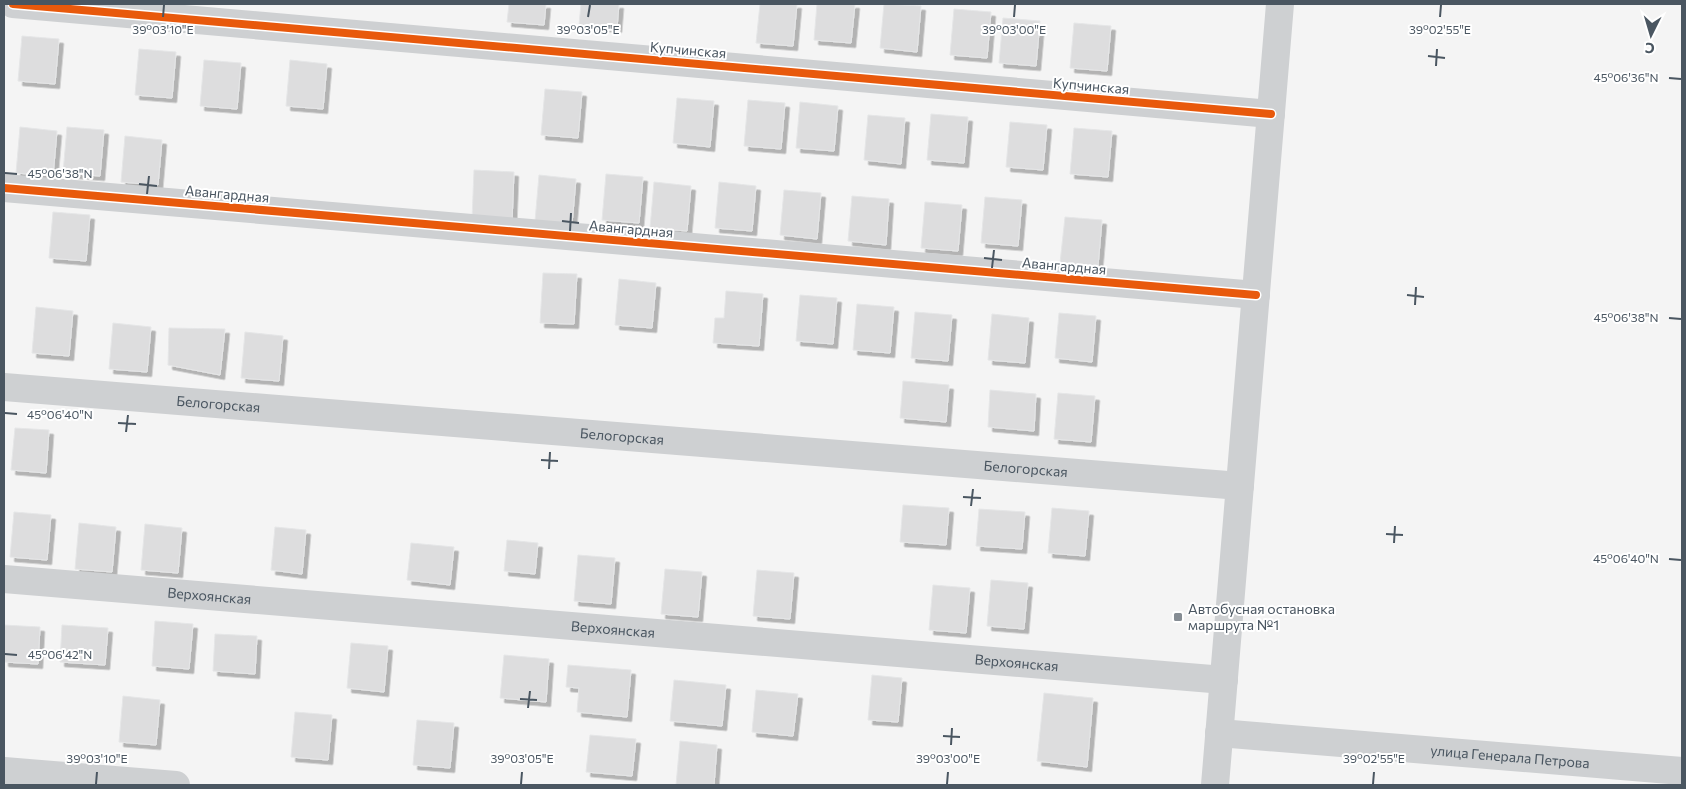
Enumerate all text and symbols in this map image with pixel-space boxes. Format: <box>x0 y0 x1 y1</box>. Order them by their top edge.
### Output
north arrow <box>1626 10 1676 60</box>
text: 39°03'10"E <box>132 22 194 36</box>
text: 39°03'05"E <box>556 22 620 36</box>
text: 39°03'00"E <box>982 22 1046 36</box>
text: 39°02'55"E <box>1409 22 1471 36</box>
street label: Купчинская <box>649 38 727 61</box>
text: С <box>1644 40 1655 57</box>
text: 45°06'36"N <box>1594 70 1658 84</box>
street label: Купчинская <box>1052 74 1130 97</box>
text: 45°06'38"N <box>28 166 92 180</box>
street label: Авангардная <box>184 181 270 206</box>
street label: Авангардная <box>588 216 674 241</box>
street label: Авангардная <box>1021 253 1107 278</box>
text: 45°06'38"N <box>1594 310 1658 324</box>
street label: Белогорская <box>176 392 261 416</box>
text: 45°06'40"N <box>27 407 93 421</box>
street label: Белогорская <box>579 424 665 448</box>
street label: Белогорская <box>983 457 1068 480</box>
text: 45°06'40"N <box>1593 551 1659 565</box>
street label: Верхоянская <box>167 584 252 607</box>
place label: Автобусная остановка маршрута №1 <box>1188 600 1335 633</box>
marker: Автобусная остановка маршрута №1 <box>1172 611 1184 623</box>
street label: Верхоянская <box>570 617 656 641</box>
text: 45°06'42"N <box>28 647 92 661</box>
street label: Верхоянская <box>974 650 1059 674</box>
street label: улица Генерала Петрова <box>1430 741 1590 771</box>
text: 39°03'10"E <box>66 751 128 765</box>
text: 39°03'05"E <box>490 751 554 765</box>
text: 39°03'00"E <box>916 751 980 765</box>
text: 39°02'55"E <box>1343 751 1405 765</box>

